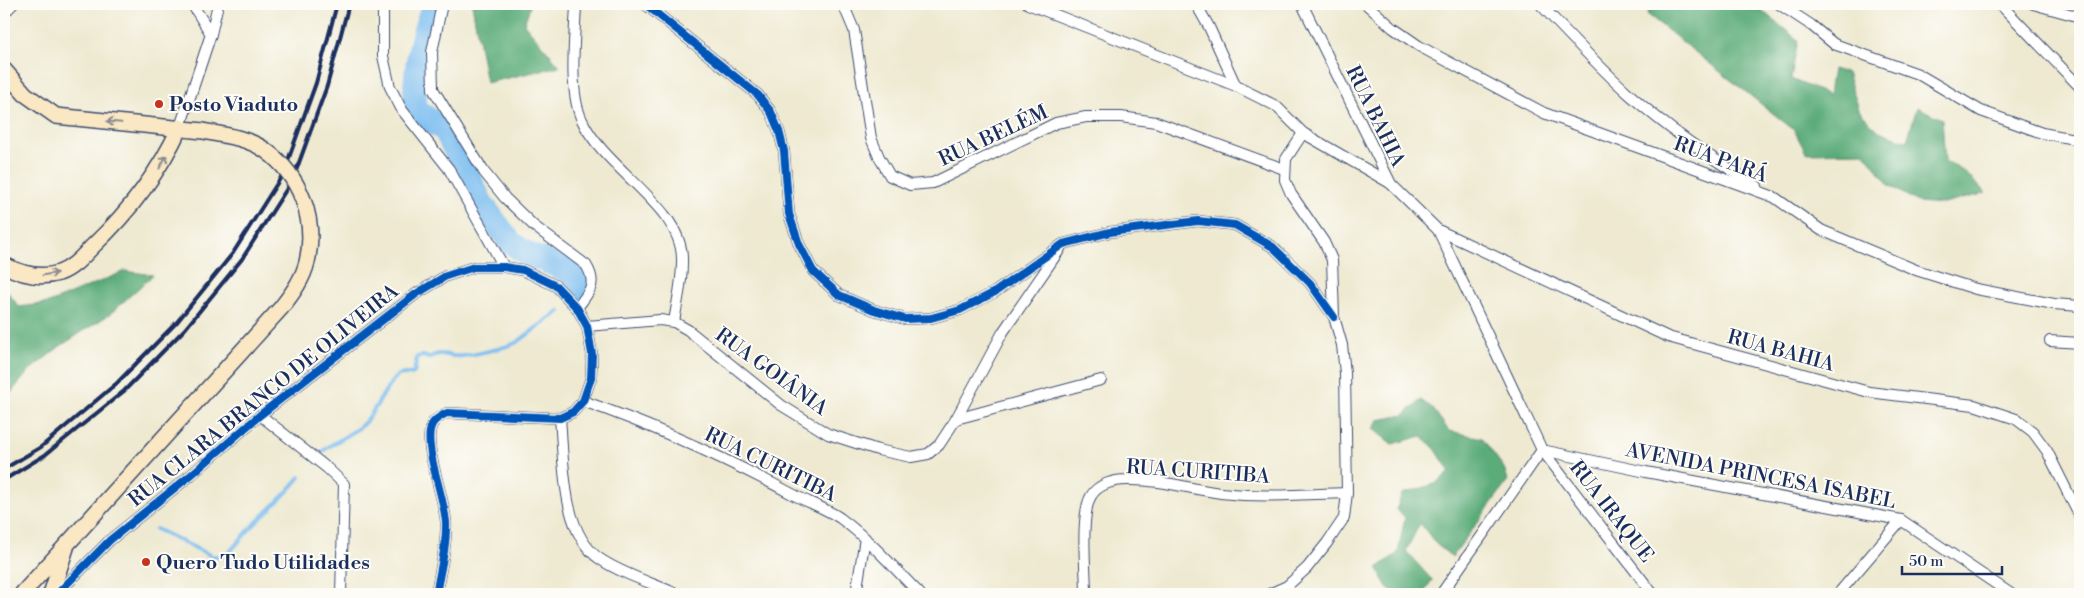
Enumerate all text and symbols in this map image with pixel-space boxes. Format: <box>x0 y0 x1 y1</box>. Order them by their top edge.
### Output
street label: RUA BAHIA <box>1339 62 1410 173</box>
place label: Posto Viaduto <box>169 93 298 118</box>
marker: Posto Viaduto <box>153 98 165 110</box>
street label: RUA BELÉM <box>935 99 1053 173</box>
one-way arrow <box>106 117 122 127</box>
street label: RUA PARÁ <box>1670 131 1772 189</box>
one-way arrow <box>158 155 168 169</box>
one-way arrow <box>42 269 58 279</box>
street label: RUA CLARA BRANCO DE OLIVEIRA <box>124 279 405 513</box>
street label: RUA GOIÂNIA <box>710 322 834 422</box>
street label: RUA BAHIA <box>1724 325 1838 378</box>
street label: RUA CURITIBA <box>700 423 842 509</box>
street label: AVENIDA PRINCESA ISABEL <box>1623 438 1898 515</box>
street label: RUA CURITIBA <box>1125 455 1272 490</box>
street label: RUA IRAQUE <box>1563 456 1658 568</box>
scale bar <box>1902 543 2002 575</box>
place label: Quero Tudo Utilidades <box>156 551 370 576</box>
text: 50 m <box>1909 552 1943 571</box>
marker: Quero Tudo Utilidades <box>140 556 152 568</box>

